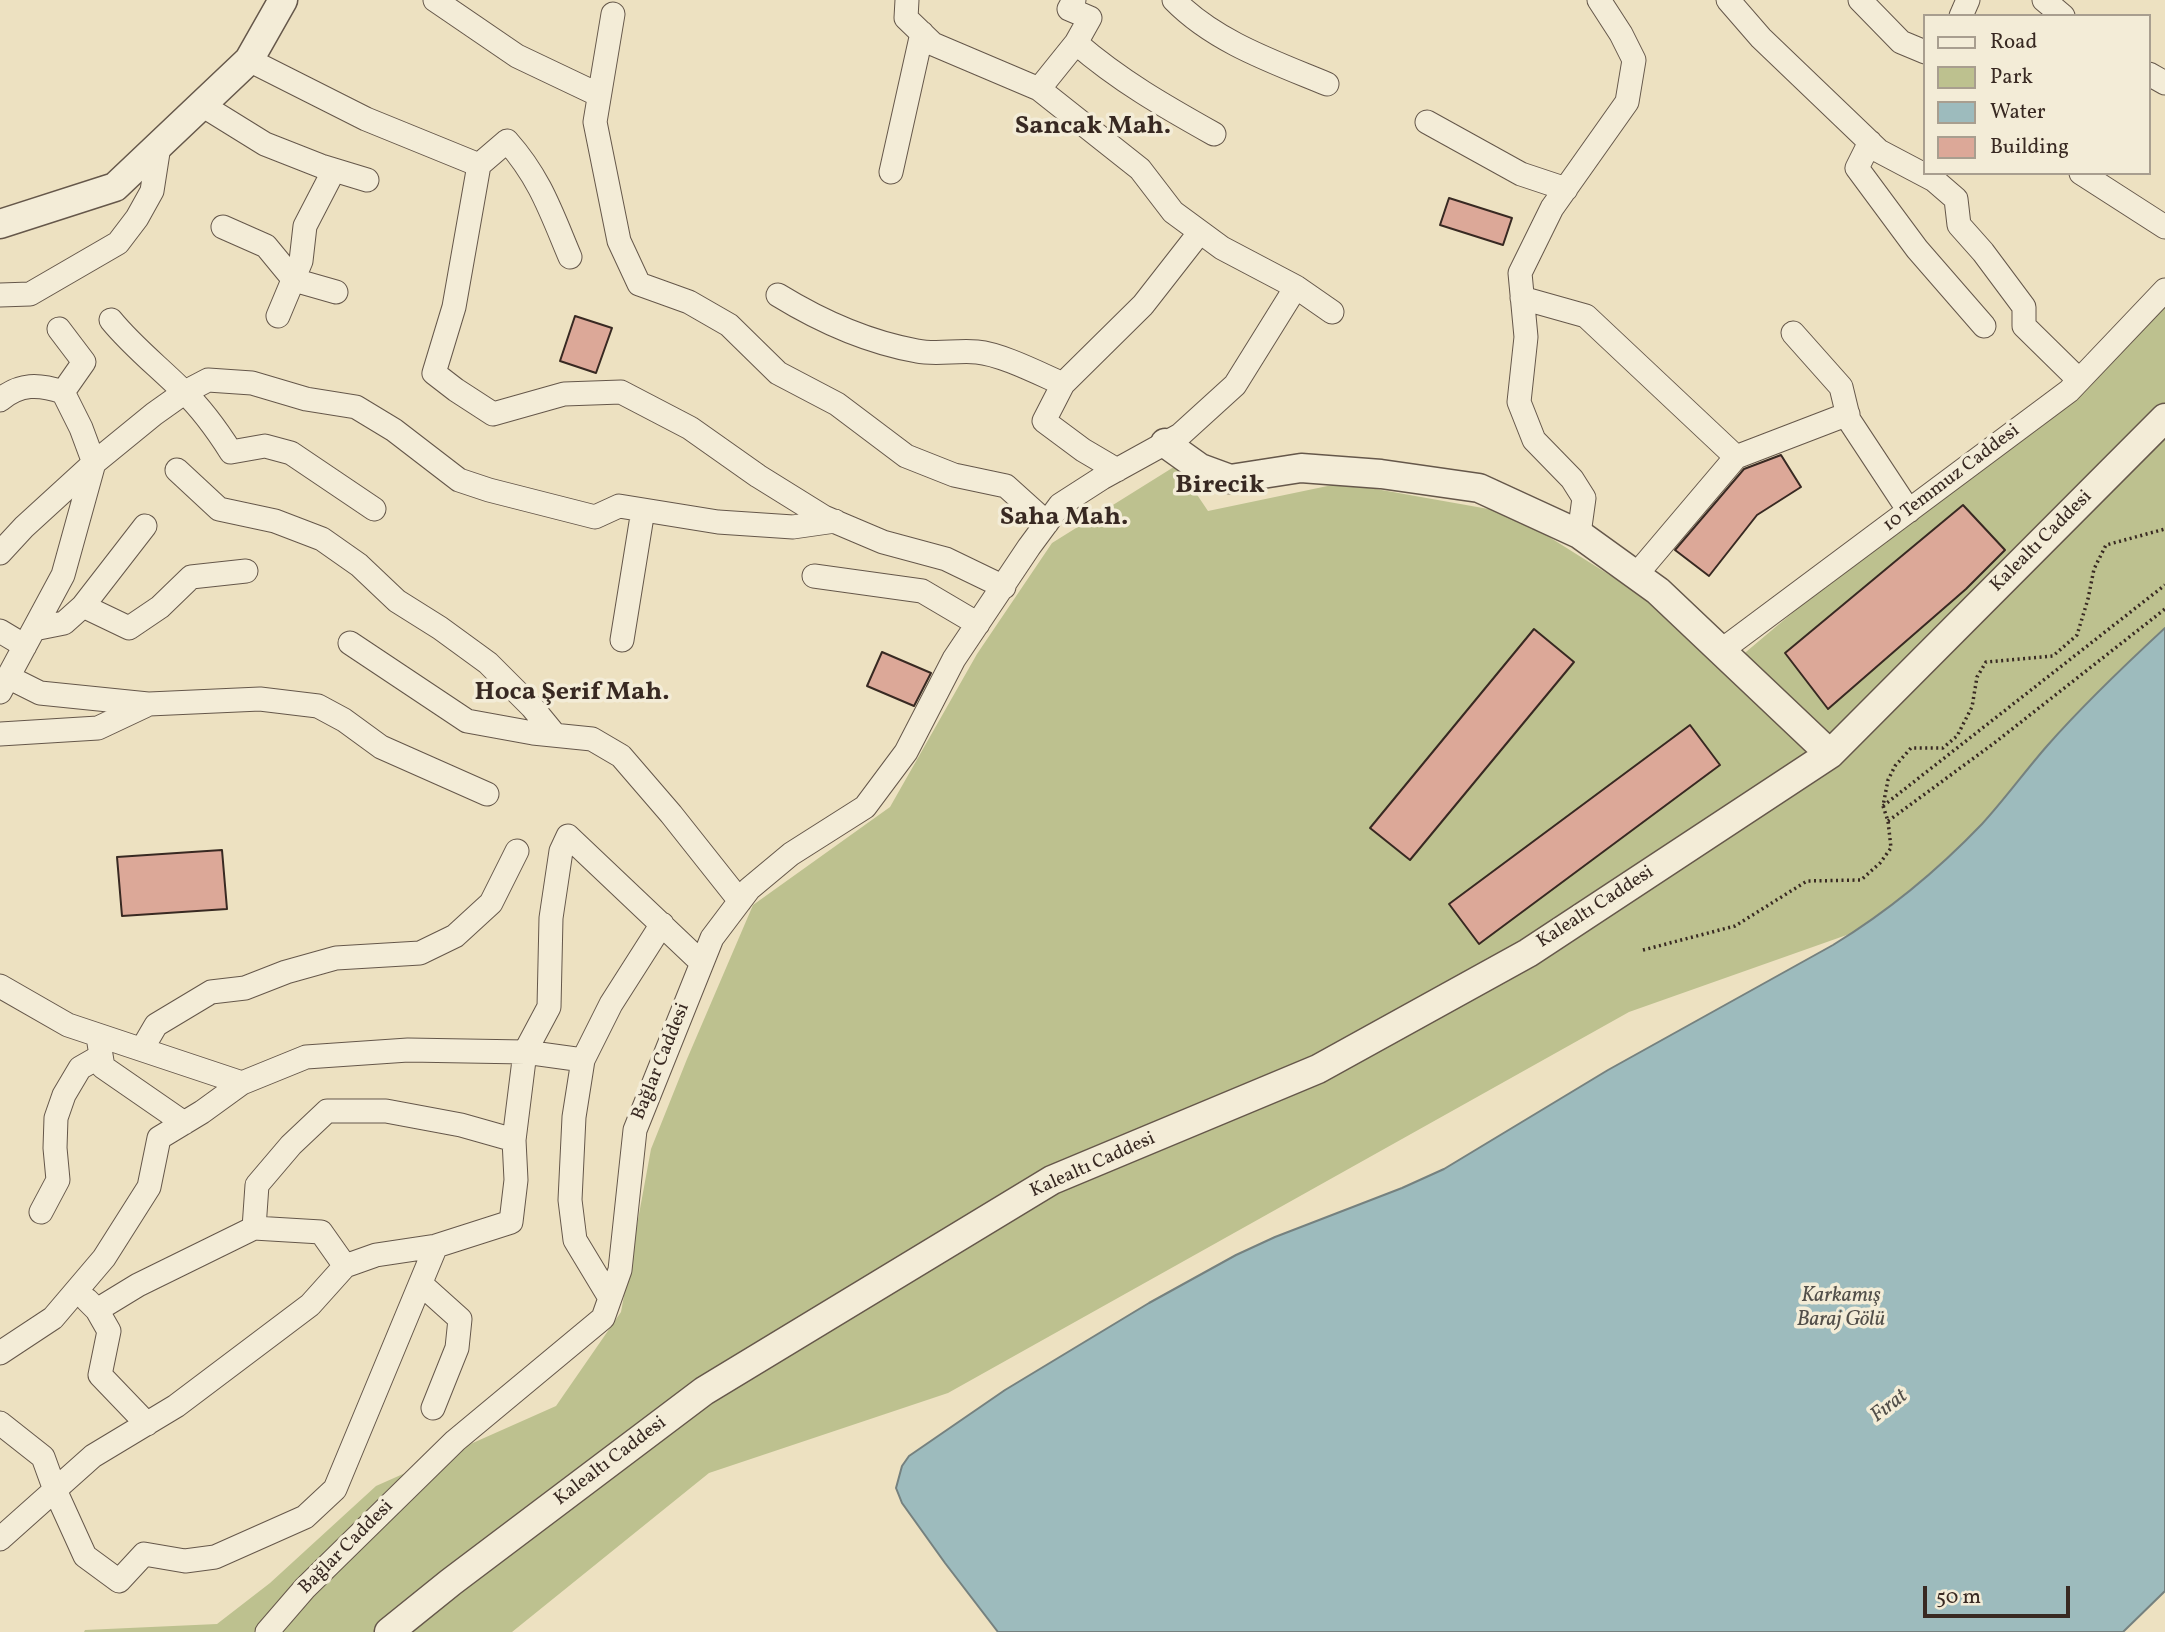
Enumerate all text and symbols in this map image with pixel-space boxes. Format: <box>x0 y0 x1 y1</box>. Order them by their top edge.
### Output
legend <box>1924 14 2151 175</box>
text: Road <box>1990 28 2037 57</box>
text: Park <box>1990 63 2033 92</box>
text: Water <box>1990 98 2046 127</box>
district label: Sancak Mah. <box>1015 112 1171 144</box>
text: Building <box>1990 133 2069 162</box>
street label: 10 Temmuz Caddesi <box>1879 420 2025 538</box>
district label: Birecik <box>1175 471 1265 503</box>
street label: Kalealtı Caddesi <box>1986 486 2098 598</box>
district label: Saha Mah. <box>1000 503 1128 535</box>
district label: Hoca Şerif Mah. <box>474 678 670 710</box>
street label: Kalealtı Caddesi <box>1533 862 1659 954</box>
street label: Bağlar Caddesi <box>628 1000 696 1124</box>
street label: Kalealtı Caddesi <box>1027 1128 1159 1204</box>
water label: Karkamış Baraj Gölü <box>1797 1284 1885 1334</box>
water label: Fırat <box>1866 1385 1914 1429</box>
street label: Kalealtı Caddesi <box>550 1412 672 1512</box>
street label: Bağlar Caddesi <box>295 1496 399 1600</box>
scale bar <box>1927 1572 2074 1616</box>
text: 50 m <box>1936 1583 1981 1612</box>

